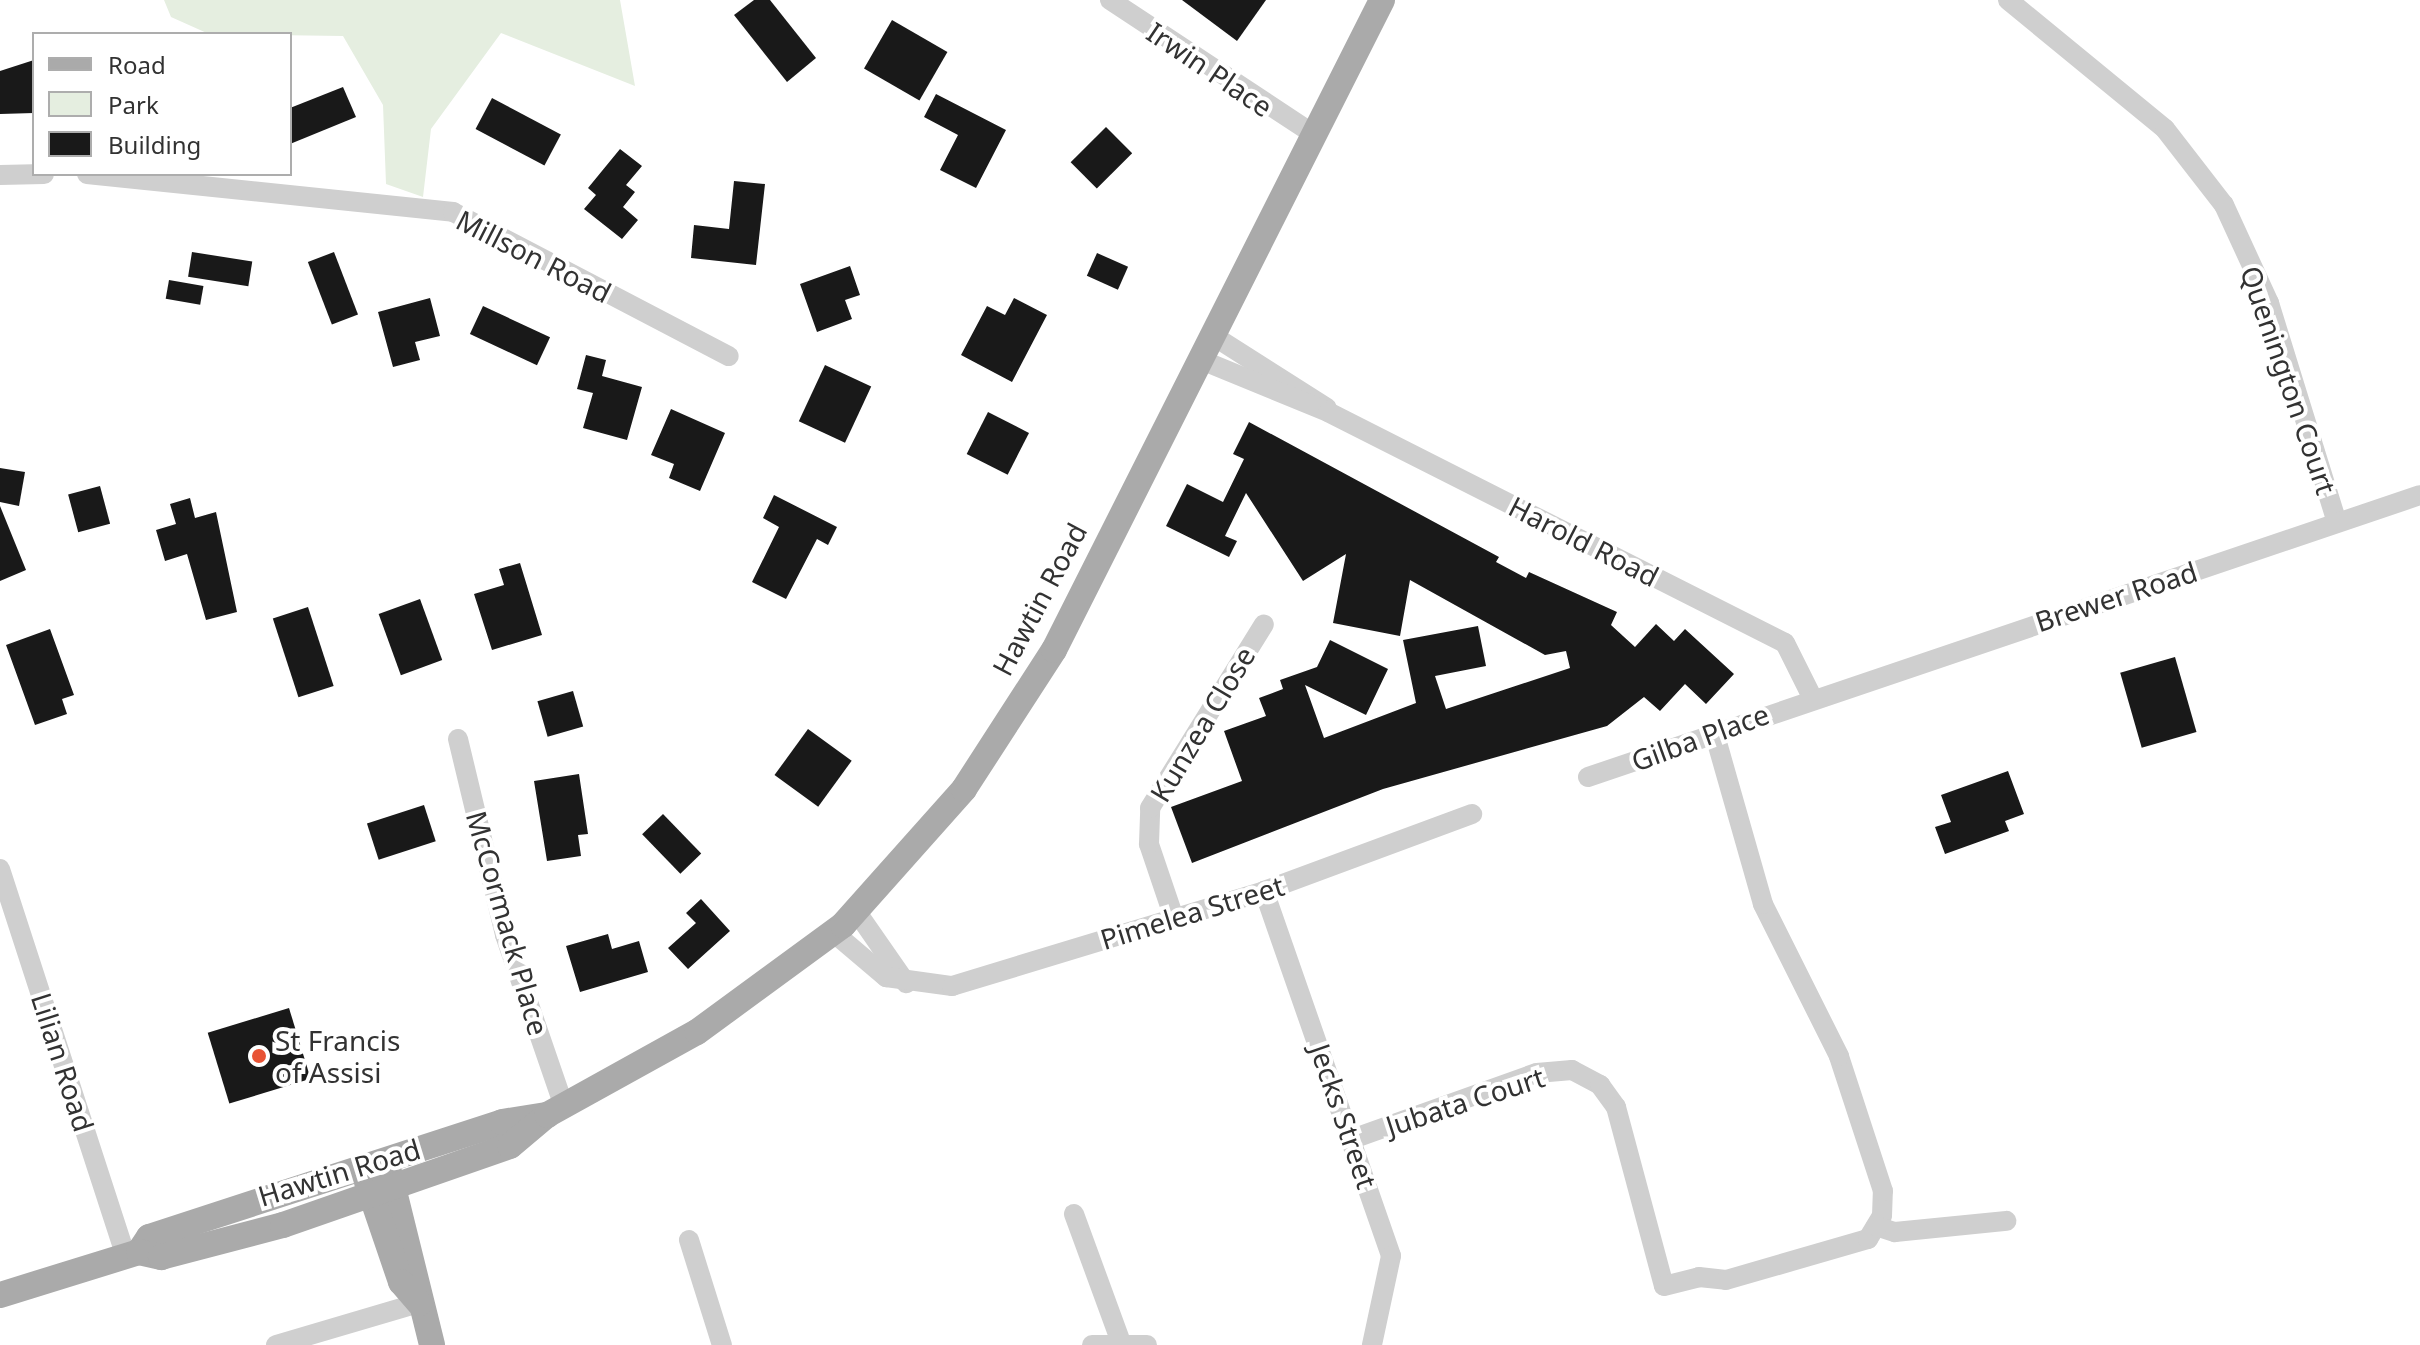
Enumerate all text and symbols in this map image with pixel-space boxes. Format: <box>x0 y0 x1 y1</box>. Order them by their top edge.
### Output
street label: Irwin Place <box>1141 15 1279 123</box>
legend <box>32 32 292 176</box>
text: Road <box>108 48 166 81</box>
text: Park <box>108 88 159 121</box>
text: Building <box>108 128 201 161</box>
street label: Millson Road <box>451 203 617 309</box>
street label: Quenington Court <box>2234 261 2344 499</box>
street label: Harold Road <box>1504 489 1664 593</box>
street label: Hawtin Road <box>985 517 1093 681</box>
street label: Brewer Road <box>2031 554 2201 638</box>
street label: Kunzea Close <box>1143 640 1261 808</box>
street label: Gilba Place <box>1627 697 1773 777</box>
street label: McCormack Place <box>460 807 556 1039</box>
street label: Pimelea Street <box>1096 868 1288 956</box>
street label: Lilian Road <box>25 988 101 1136</box>
place label: St Francis of Assisi <box>275 1023 400 1089</box>
street label: Jecks Street <box>1304 1039 1384 1193</box>
marker: St Francis of Assisi <box>250 1047 268 1065</box>
street label: Jubata Court <box>1382 1060 1548 1142</box>
street label: Hawtin Road <box>254 1131 424 1213</box>

